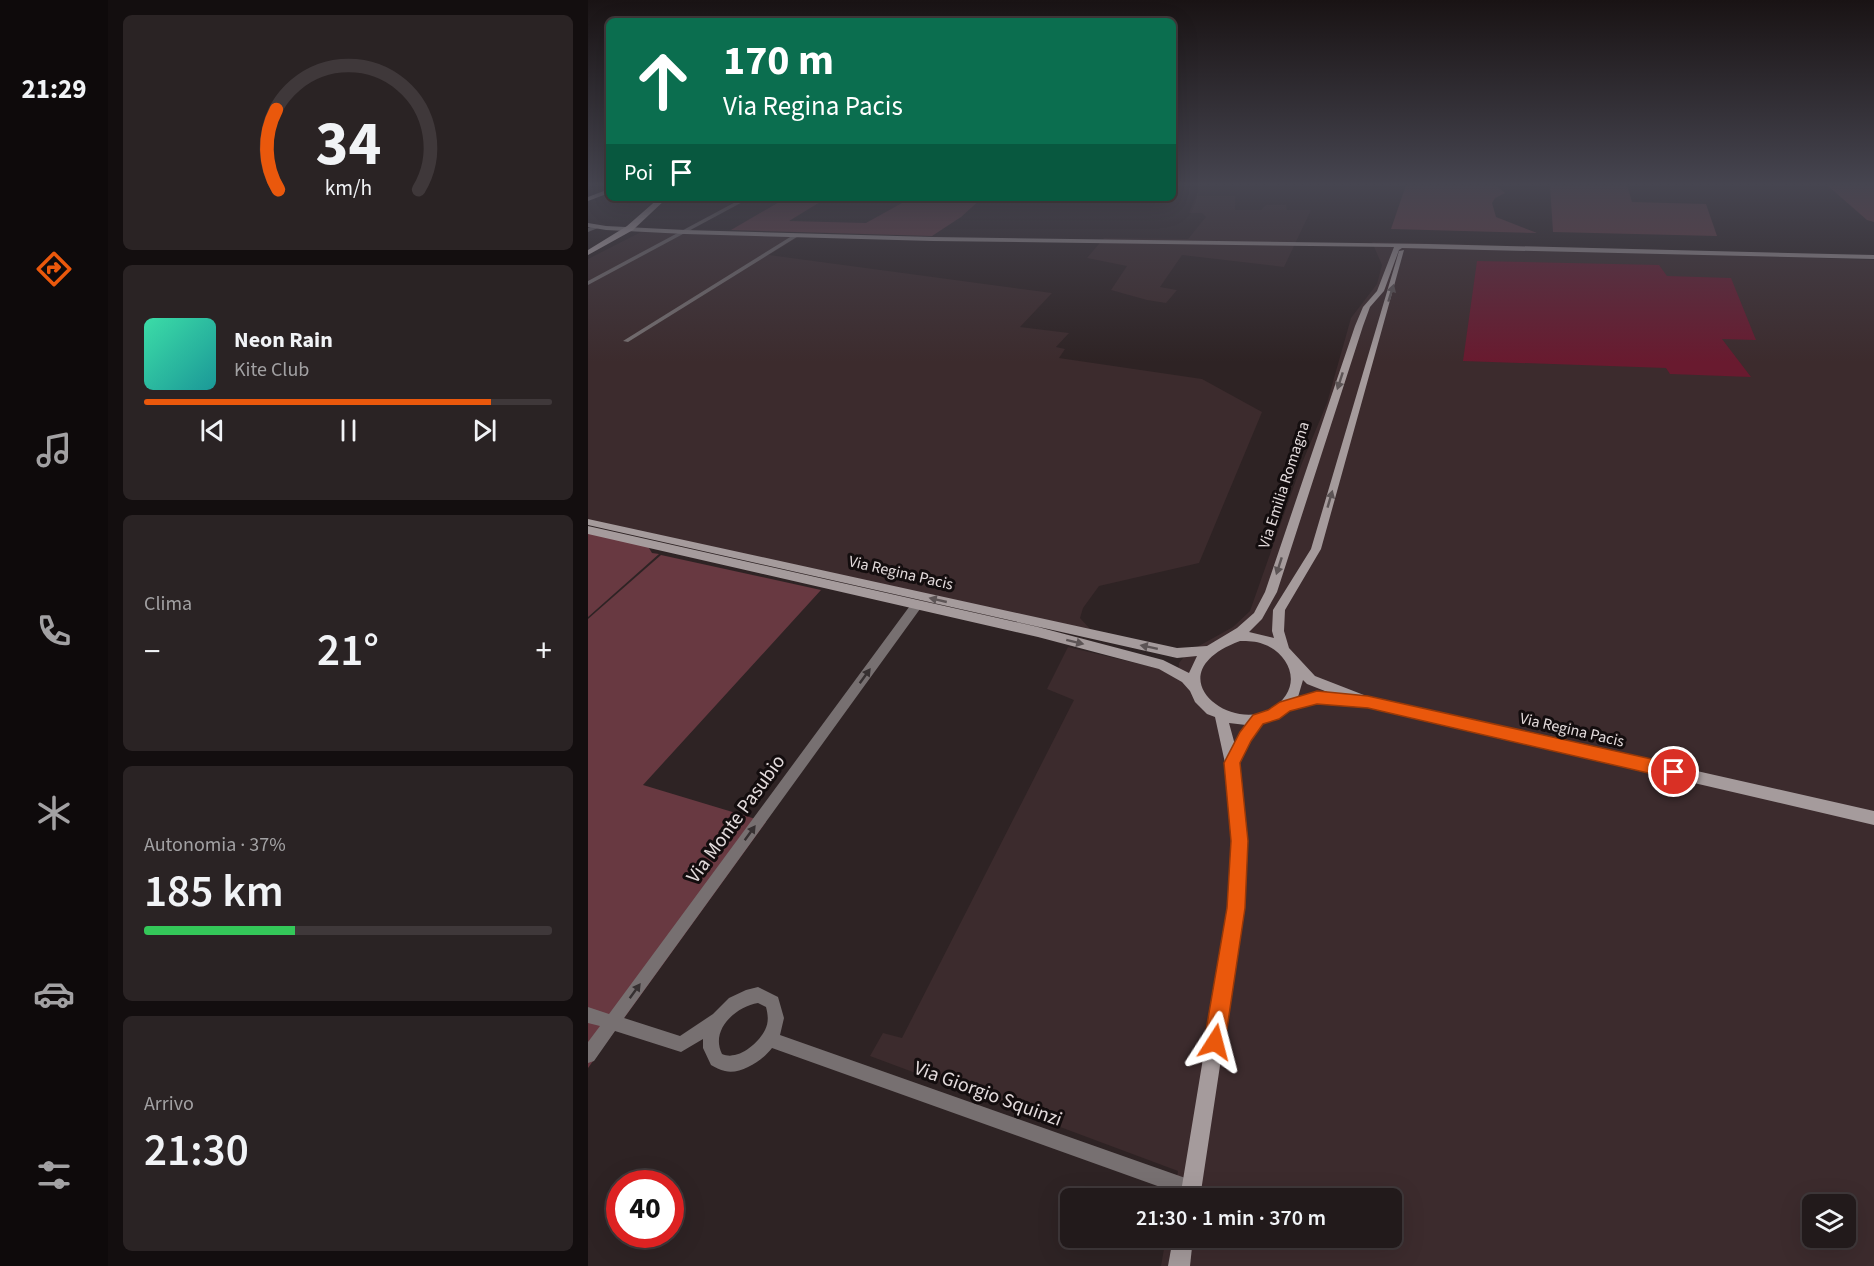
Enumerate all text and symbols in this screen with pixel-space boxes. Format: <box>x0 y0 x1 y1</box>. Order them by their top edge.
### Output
text: 170 m <box>723 31 834 91</box>
icon: ahead <box>624 42 702 120</box>
text: 21:29 <box>21 70 87 109</box>
text: Via Regina Pacis <box>723 87 903 126</box>
text: 34 <box>315 100 381 189</box>
icon: arrive <box>665 156 698 189</box>
text: Poi <box>624 157 653 189</box>
text: km/h <box>324 173 372 204</box>
icon: directions <box>33 248 75 290</box>
one-way arrow <box>1387 284 1396 302</box>
text: Neon Rain <box>234 324 333 356</box>
text: Kite Club <box>234 356 309 384</box>
one-way arrow <box>1335 372 1345 390</box>
icon: previous <box>196 414 229 447</box>
icon: pause <box>332 414 365 447</box>
icon: next <box>468 414 501 447</box>
street label: Via Emilia Romagna <box>1253 419 1315 551</box>
icon: music <box>33 429 75 471</box>
one-way arrow <box>1326 490 1335 508</box>
street label: Via Regina Pacis <box>847 550 956 596</box>
one-way arrow <box>1274 557 1283 575</box>
text: Clima <box>144 590 192 618</box>
one-way arrow <box>929 594 947 604</box>
icon: phone <box>33 610 75 652</box>
text: 21° <box>317 619 379 683</box>
text: − <box>144 628 160 675</box>
text: + <box>536 628 552 675</box>
one-way arrow <box>1066 637 1084 647</box>
one-way arrow <box>1140 641 1158 651</box>
one-way arrow <box>859 668 871 684</box>
street label: Via Regina Pacis <box>1518 707 1627 753</box>
pin <box>1648 746 1699 797</box>
street label: Via Monte Pasubio <box>680 749 792 889</box>
icon: arrive <box>1657 755 1690 788</box>
icon: climate <box>33 792 75 834</box>
one-way arrow <box>744 826 756 842</box>
text: Autonomia · 37% <box>144 831 286 859</box>
text: 185 km <box>144 860 284 924</box>
icon: car <box>33 973 75 1015</box>
one-way arrow <box>629 983 641 999</box>
position arrow <box>1183 1010 1247 1074</box>
street label: Via Giorgio Squinzi <box>910 1054 1066 1134</box>
text: Arrivo <box>144 1090 194 1118</box>
text: 21:30 <box>144 1119 249 1183</box>
icon: filters <box>33 1154 75 1196</box>
speed limit sign: 40 <box>606 1170 684 1248</box>
map controls <box>1802 1194 1856 1248</box>
button: layers <box>1802 1194 1856 1248</box>
text: 21:30 · 1 min · 370 m <box>1136 1202 1326 1234</box>

